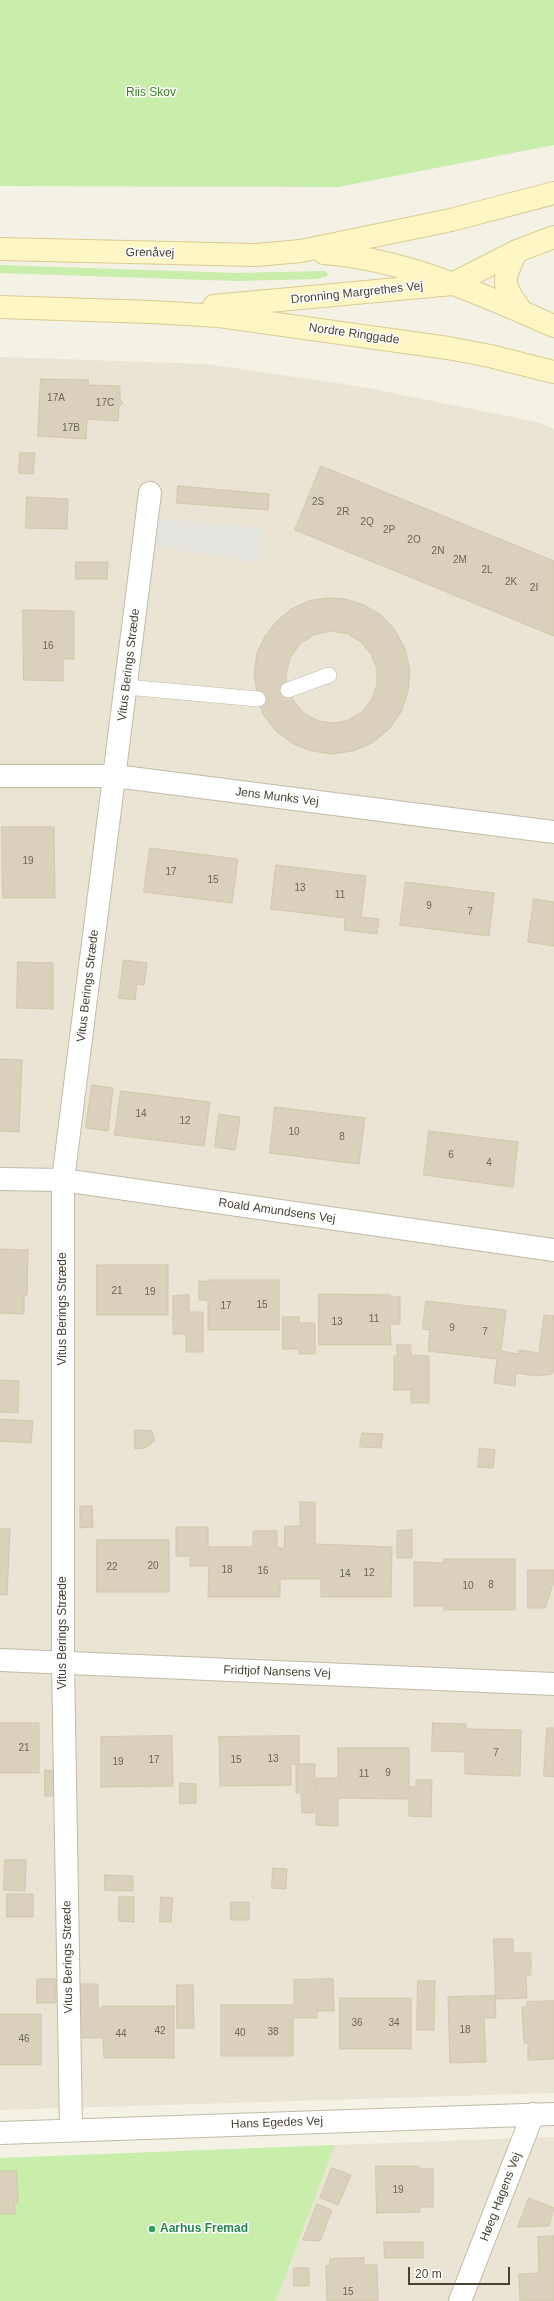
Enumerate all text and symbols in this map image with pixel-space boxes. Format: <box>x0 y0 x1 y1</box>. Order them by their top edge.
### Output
park label: Riis Skov <box>126 86 176 100</box>
street label: Grenåvej <box>126 245 174 261</box>
street label: Dronning Margrethes Vej <box>290 279 424 307</box>
street label: Nordre Ringgade <box>308 321 400 347</box>
house number: 17A <box>47 392 65 404</box>
house number: 17C <box>96 397 114 409</box>
house number: 17B <box>62 422 80 434</box>
house number: 2S <box>312 496 324 508</box>
house number: 2R <box>337 506 349 518</box>
house number: 2Q <box>360 516 374 528</box>
house number: 2P <box>383 524 395 536</box>
house number: 2O <box>407 534 421 546</box>
house number: 2N <box>432 545 444 557</box>
house number: 2M <box>453 554 467 566</box>
house number: 2L <box>481 564 493 576</box>
house number: 2K <box>505 576 517 588</box>
house number: 2I <box>530 582 538 594</box>
street label: Vitus Berings Stræde <box>115 608 143 722</box>
house number: 16 <box>42 640 54 652</box>
street label: Jens Munks Vej <box>234 785 320 809</box>
house number: 19 <box>22 855 34 867</box>
house number: 17 <box>165 866 177 878</box>
house number: 15 <box>207 874 219 886</box>
house number: 13 <box>294 882 306 894</box>
house number: 11 <box>335 889 345 901</box>
house number: 9 <box>426 900 432 912</box>
house number: 7 <box>467 906 473 918</box>
street label: Vitus Berings Stræde <box>74 929 102 1043</box>
house number: 14 <box>135 1108 147 1120</box>
house number: 12 <box>179 1115 191 1127</box>
house number: 10 <box>288 1126 300 1138</box>
house number: 8 <box>339 1131 345 1143</box>
house number: 6 <box>448 1149 454 1161</box>
house number: 4 <box>486 1157 492 1169</box>
street label: Roald Amundsens Vej <box>218 1196 336 1226</box>
street label: Vitus Berings Stræde <box>56 1252 70 1366</box>
house number: 21 <box>111 1285 123 1297</box>
house number: 19 <box>144 1286 156 1298</box>
house number: 15 <box>256 1299 268 1311</box>
house number: 17 <box>220 1300 232 1312</box>
house number: 11 <box>369 1313 379 1325</box>
house number: 13 <box>331 1316 343 1328</box>
house number: 9 <box>449 1322 455 1334</box>
house number: 7 <box>482 1326 488 1338</box>
house number: 20 <box>147 1560 159 1572</box>
house number: 22 <box>106 1561 118 1573</box>
house number: 18 <box>221 1564 233 1576</box>
house number: 16 <box>257 1565 269 1577</box>
house number: 12 <box>363 1567 375 1579</box>
house number: 14 <box>339 1568 351 1580</box>
street label: Vitus Berings Stræde <box>56 1576 70 1690</box>
house number: 8 <box>488 1579 494 1591</box>
house number: 10 <box>462 1580 474 1592</box>
street label: Fridtjof Nansens Vej <box>223 1663 331 1681</box>
house number: 21 <box>18 1742 30 1754</box>
house number: 7 <box>493 1747 499 1759</box>
house number: 13 <box>267 1753 279 1765</box>
house number: 17 <box>148 1754 160 1766</box>
house number: 15 <box>230 1754 242 1766</box>
house number: 19 <box>112 1756 124 1768</box>
house number: 9 <box>385 1767 391 1779</box>
house number: 11 <box>359 1768 369 1780</box>
street label: Vitus Berings Stræde <box>60 1900 76 2014</box>
house number: 36 <box>351 2017 363 2029</box>
house number: 34 <box>388 2017 400 2029</box>
house number: 18 <box>459 2024 471 2036</box>
house number: 42 <box>154 2025 166 2037</box>
house number: 38 <box>267 2026 279 2038</box>
house number: 40 <box>234 2027 246 2039</box>
house number: 44 <box>115 2028 127 2040</box>
house number: 46 <box>18 2033 30 2045</box>
street label: Hans Egedes Vej <box>231 2114 323 2132</box>
street label: Høeg Hagens Vej <box>477 2151 525 2243</box>
house number: 19 <box>392 2184 404 2196</box>
place label: Aarhus Fremad <box>160 2222 248 2236</box>
marker: Aarhus Fremad <box>147 2224 157 2234</box>
scale bar <box>410 2259 512 2285</box>
text: 20 m <box>415 2267 442 2281</box>
house number: 15 <box>342 2286 354 2298</box>

